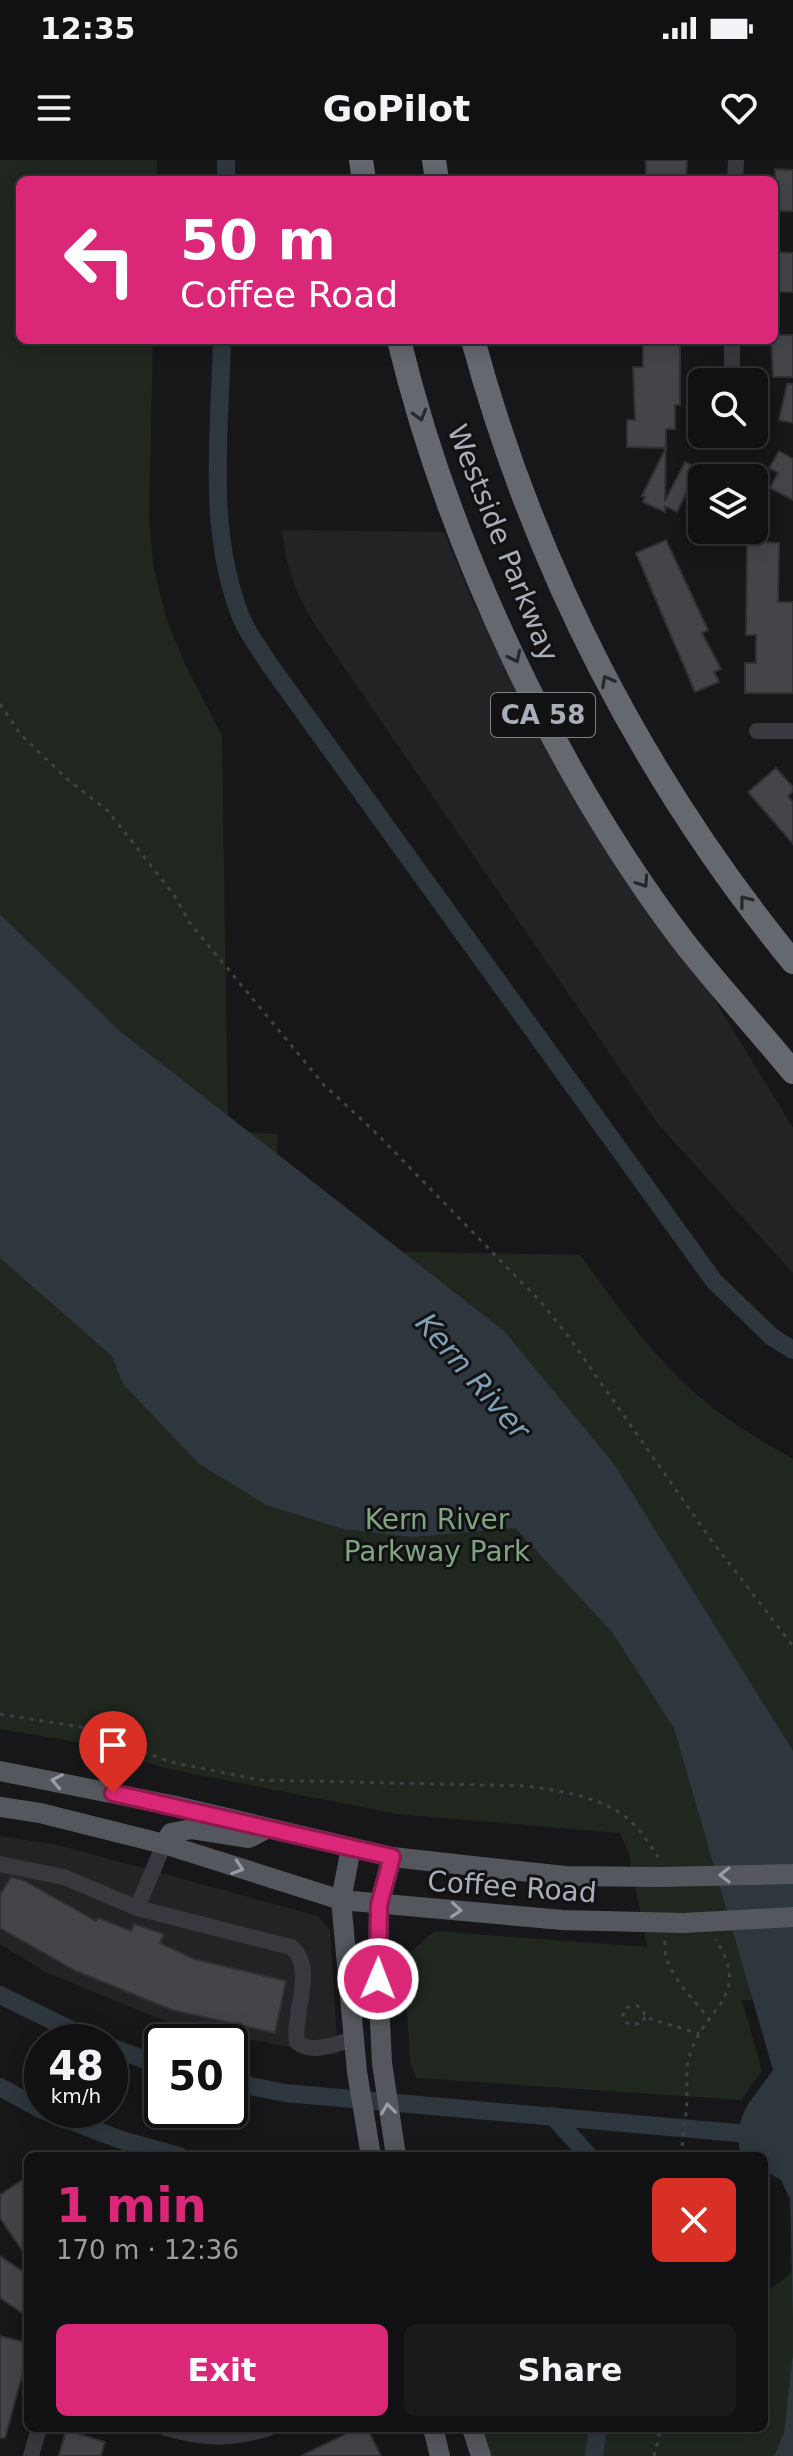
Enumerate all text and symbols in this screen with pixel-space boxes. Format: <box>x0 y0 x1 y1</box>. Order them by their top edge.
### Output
text: 12:35 <box>40 11 136 46</box>
icon: menu <box>32 86 76 130</box>
icon: heart <box>717 86 761 130</box>
text: GoPilot <box>323 88 470 129</box>
text: 50 m <box>180 207 336 272</box>
icon: left <box>48 208 152 312</box>
text: Coffee Road <box>180 274 398 315</box>
map controls <box>688 368 768 544</box>
button: search <box>688 368 768 448</box>
one-way arrow <box>411 408 427 421</box>
street label: Westside Parkway <box>440 420 566 666</box>
button: layers <box>688 464 768 544</box>
one-way arrow <box>505 649 521 663</box>
one-way arrow <box>601 675 617 690</box>
road number: CA 58 <box>491 693 595 737</box>
one-way arrow <box>633 874 648 888</box>
one-way arrow <box>740 895 754 910</box>
water label: Kern River <box>409 1306 538 1447</box>
park label: Kern River Parkway Park <box>344 1503 531 1568</box>
pin <box>79 1711 147 1793</box>
icon: arrive <box>91 1723 135 1767</box>
one-way arrow <box>51 1773 64 1790</box>
one-way arrow <box>230 1858 244 1874</box>
street label: Coffee Road <box>426 1865 598 1909</box>
one-way arrow <box>718 1867 731 1884</box>
one-way arrow <box>450 1901 463 1918</box>
position arrow <box>336 1937 420 2021</box>
speed limit sign: 50 <box>144 2024 248 2128</box>
text: 48 <box>48 2043 104 2089</box>
text: km/h <box>51 2084 101 2108</box>
one-way arrow <box>380 2103 397 2116</box>
text: 1 min <box>56 2177 207 2233</box>
button: close <box>652 2178 736 2262</box>
text: 170 m · 12:36 <box>56 2235 239 2265</box>
button: Exit <box>56 2324 388 2416</box>
button: Share <box>404 2324 736 2416</box>

